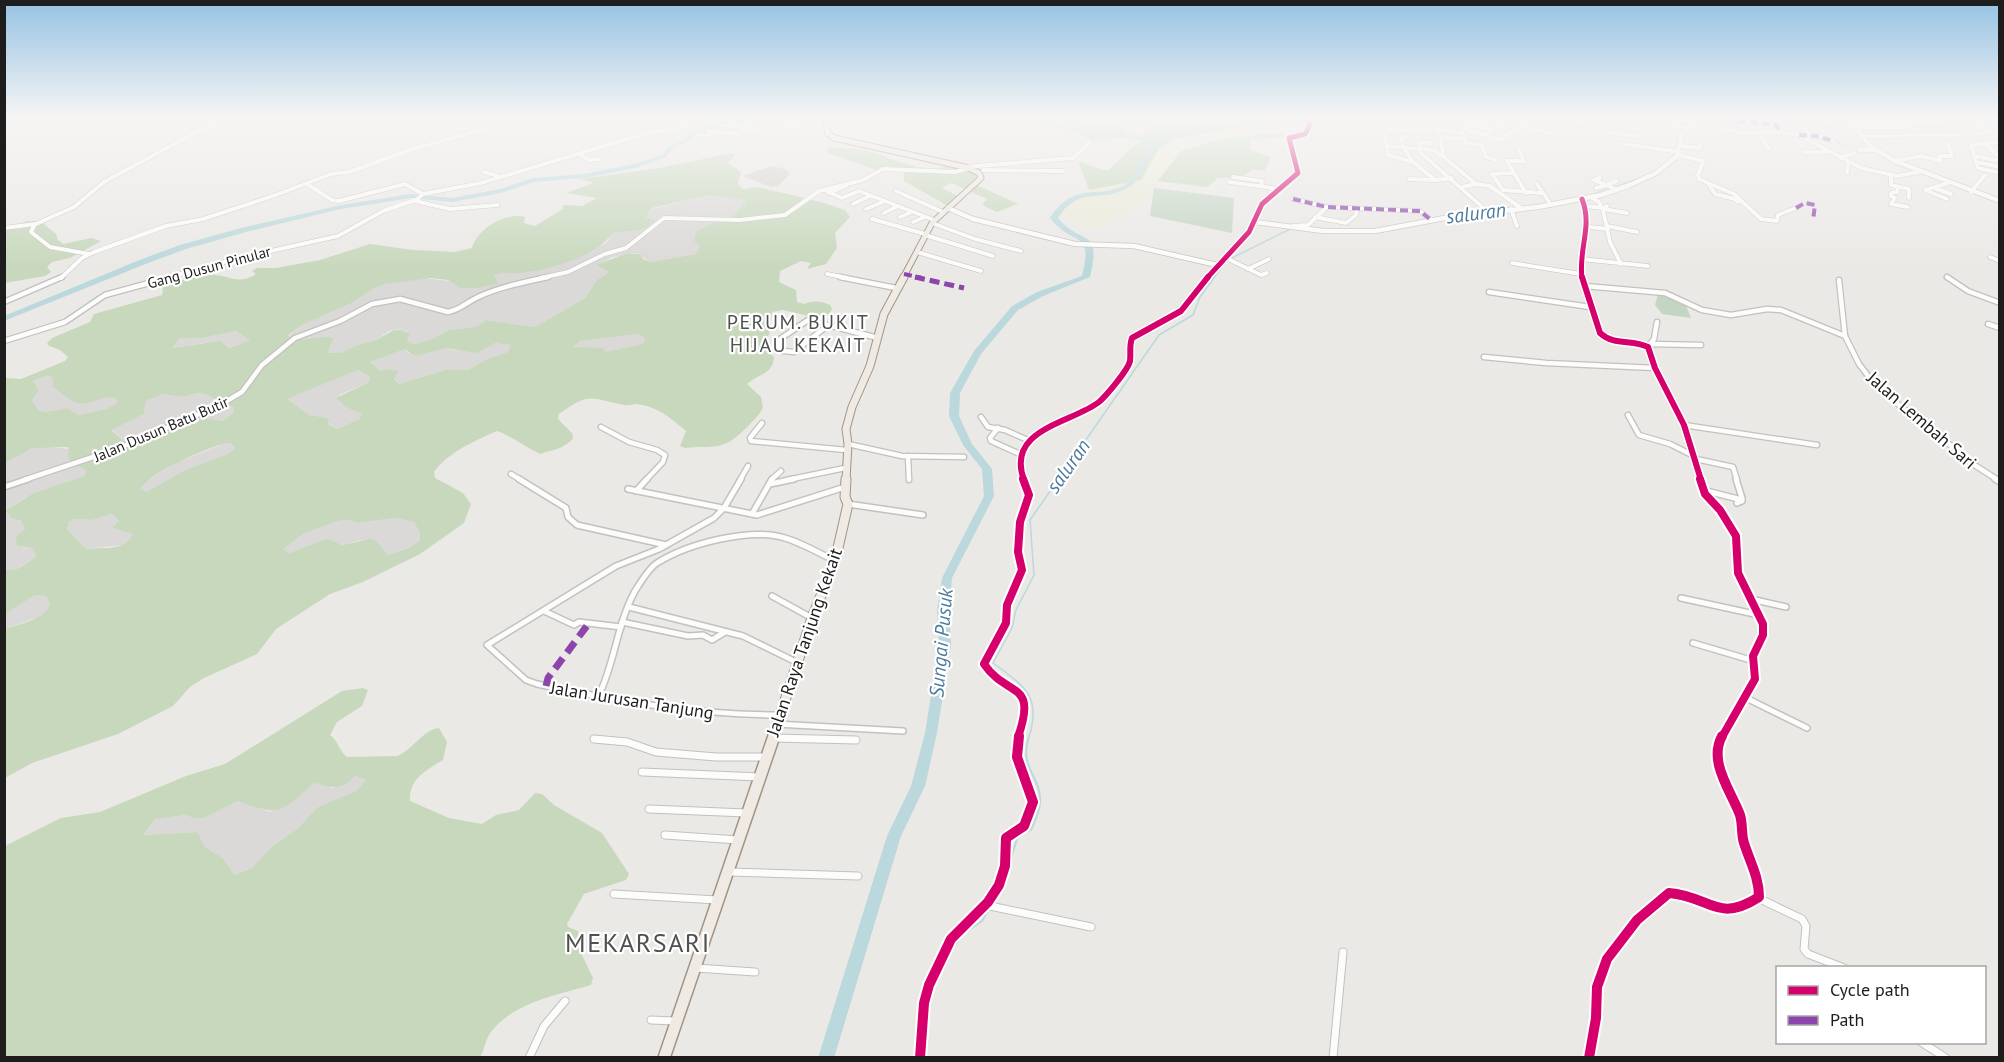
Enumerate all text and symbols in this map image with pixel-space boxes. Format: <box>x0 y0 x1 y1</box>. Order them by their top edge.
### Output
water label: saluran <box>1445 196 1507 230</box>
street label: Gang Dusun Pinular <box>145 241 273 293</box>
district label: PERUM. BUKIT HIJAU KEKAIT <box>727 309 869 358</box>
street label: Jalan Lembah Sari <box>1862 365 1982 474</box>
street label: Jalan Dusun Batu Butir <box>90 392 231 466</box>
water label: saluran <box>1040 434 1096 498</box>
street label: Jalan Raya Tanjung Kekait <box>761 545 847 740</box>
water label: Sungai Pusuk <box>923 586 959 698</box>
street label: Jalan Jurusan Tanjung <box>548 676 715 724</box>
district label: MEKARSARI <box>565 926 711 959</box>
legend <box>1776 966 1986 1044</box>
text: Cycle path <box>1830 978 1910 1001</box>
text: Path <box>1830 1008 1864 1031</box>

